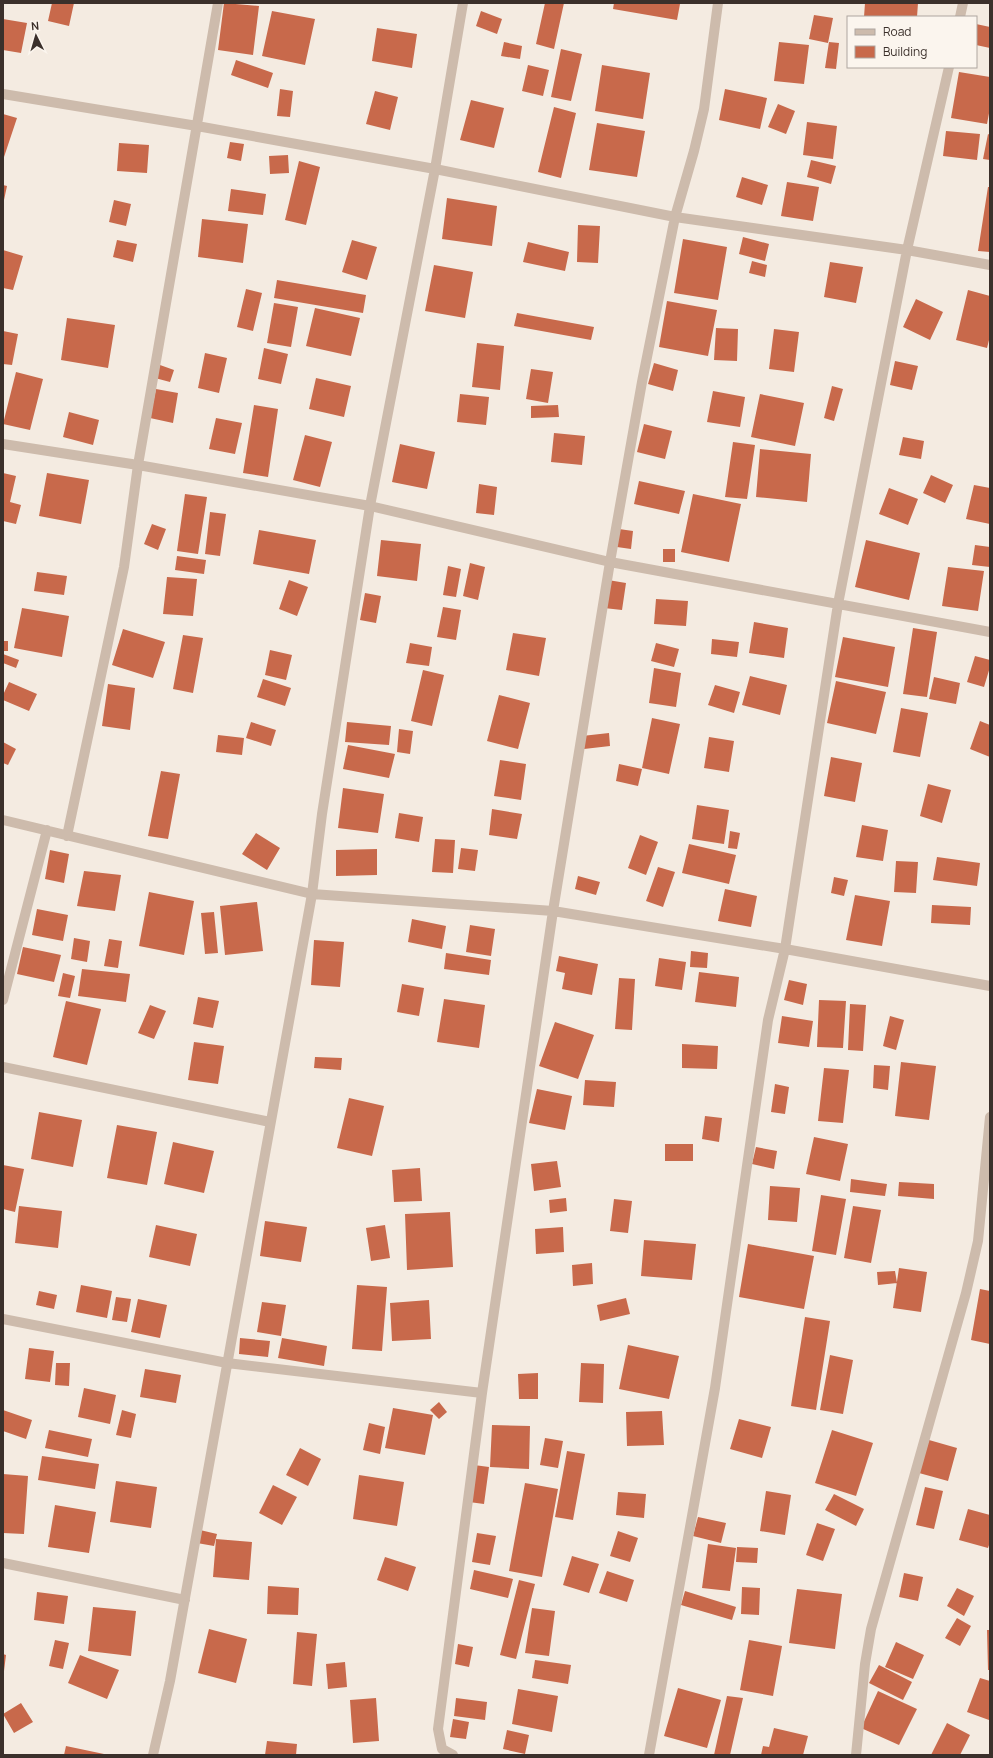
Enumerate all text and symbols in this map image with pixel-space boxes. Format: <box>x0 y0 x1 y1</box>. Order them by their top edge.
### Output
north arrow <box>16 16 56 56</box>
legend <box>847 16 977 68</box>
text: N <box>30 18 40 33</box>
text: Road <box>883 23 911 40</box>
text: Building <box>883 43 927 60</box>

